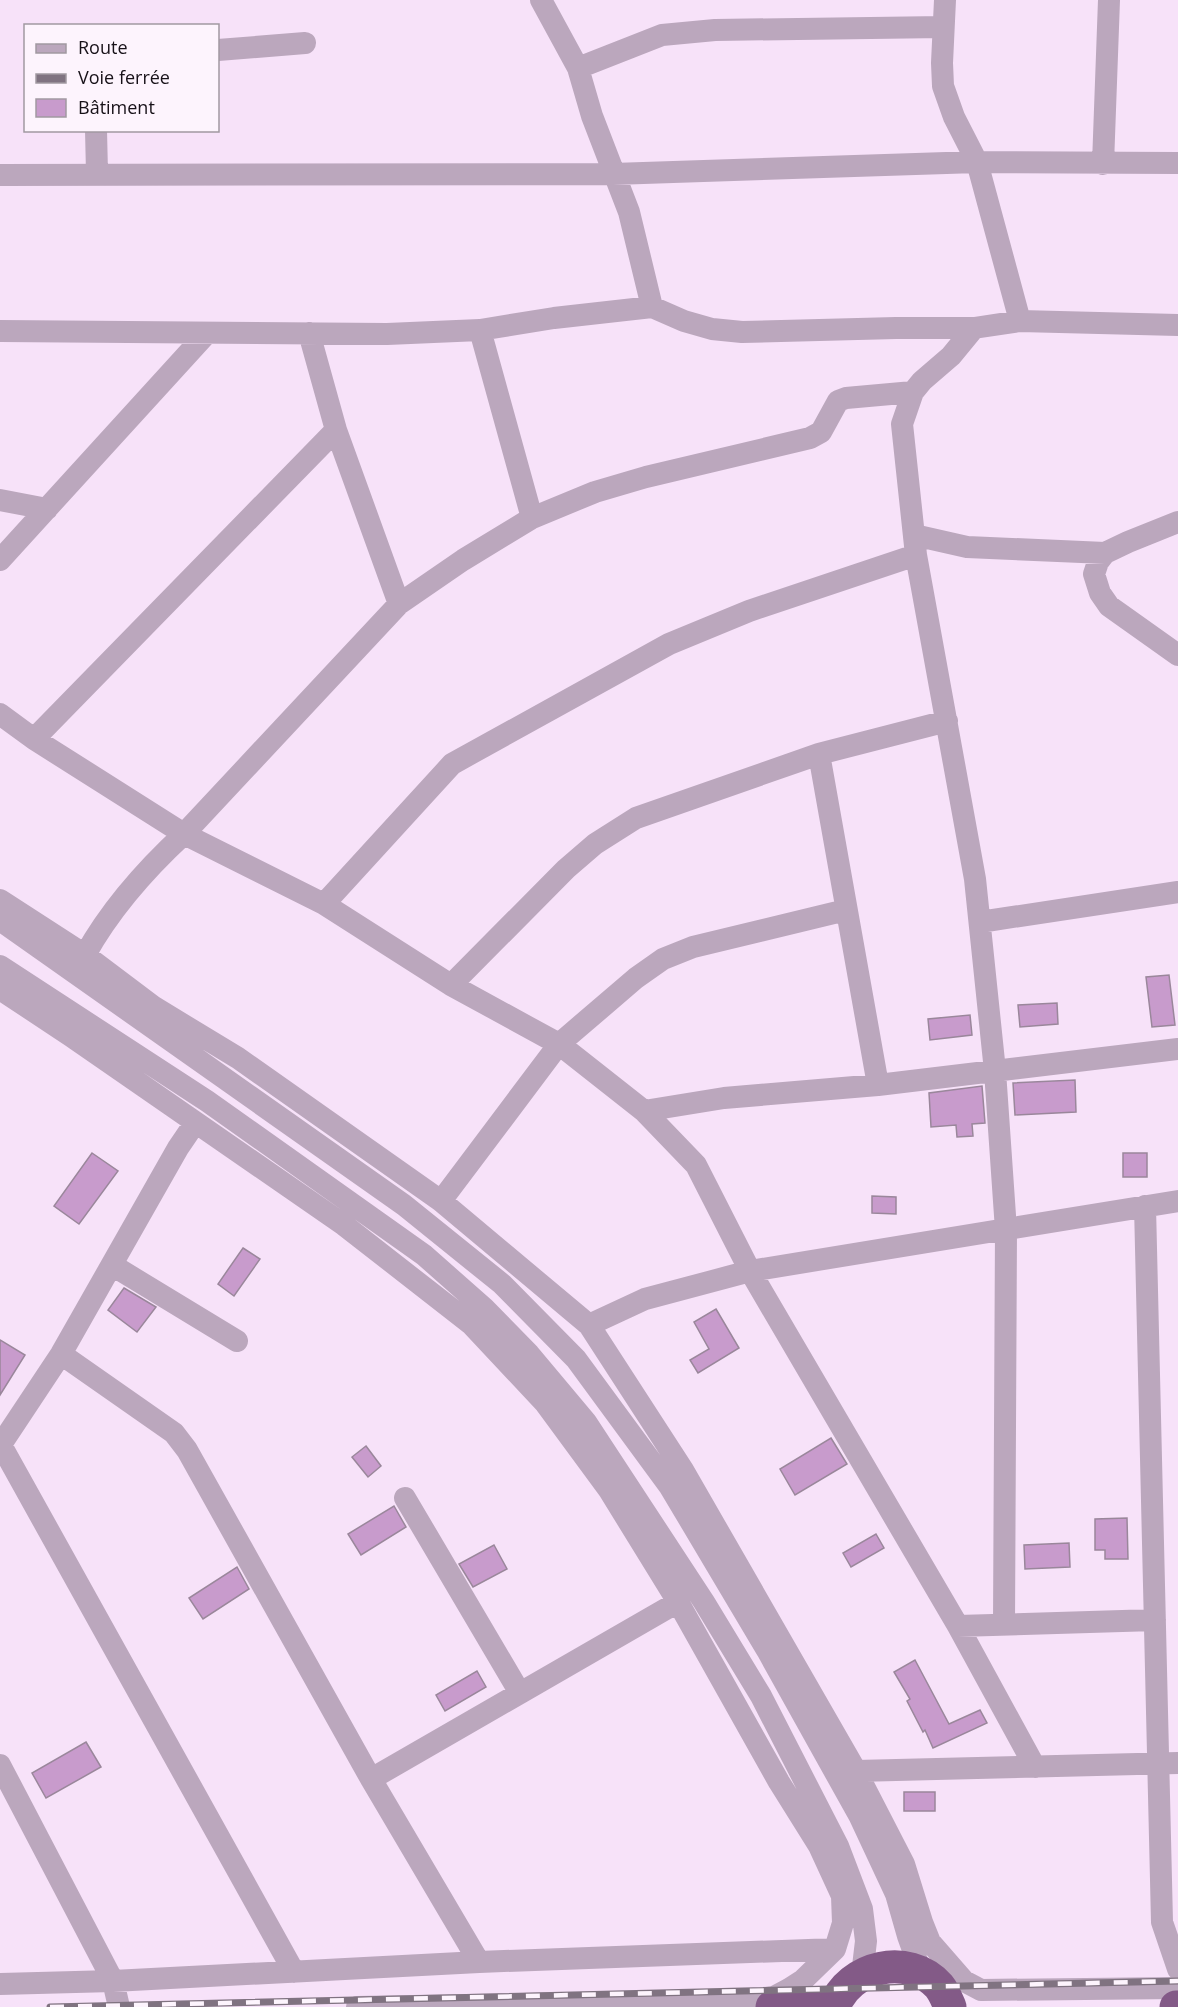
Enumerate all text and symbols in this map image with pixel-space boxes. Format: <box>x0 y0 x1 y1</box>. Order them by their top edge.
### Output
legend <box>24 24 219 132</box>
text: Route <box>78 35 128 59</box>
text: Voie ferrée <box>78 65 170 89</box>
text: Bâtiment <box>78 95 155 119</box>

